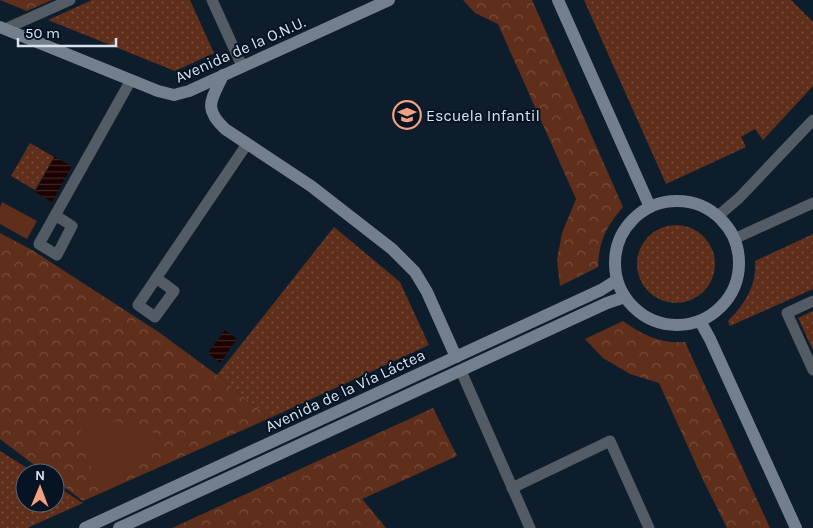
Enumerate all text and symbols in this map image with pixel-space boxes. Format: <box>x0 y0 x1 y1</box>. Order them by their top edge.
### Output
street label: Avenida de la O.N.U. <box>172 12 308 87</box>
scale bar <box>18 15 115 47</box>
text: 50 m <box>25 24 60 42</box>
school or university icon: Escuela Infantil <box>392 100 422 130</box>
place label: Escuela Infantil <box>426 106 540 125</box>
street label: Avenida de la Vía Láctea <box>262 345 428 436</box>
north arrow <box>15 463 65 513</box>
text: N <box>35 467 45 484</box>

